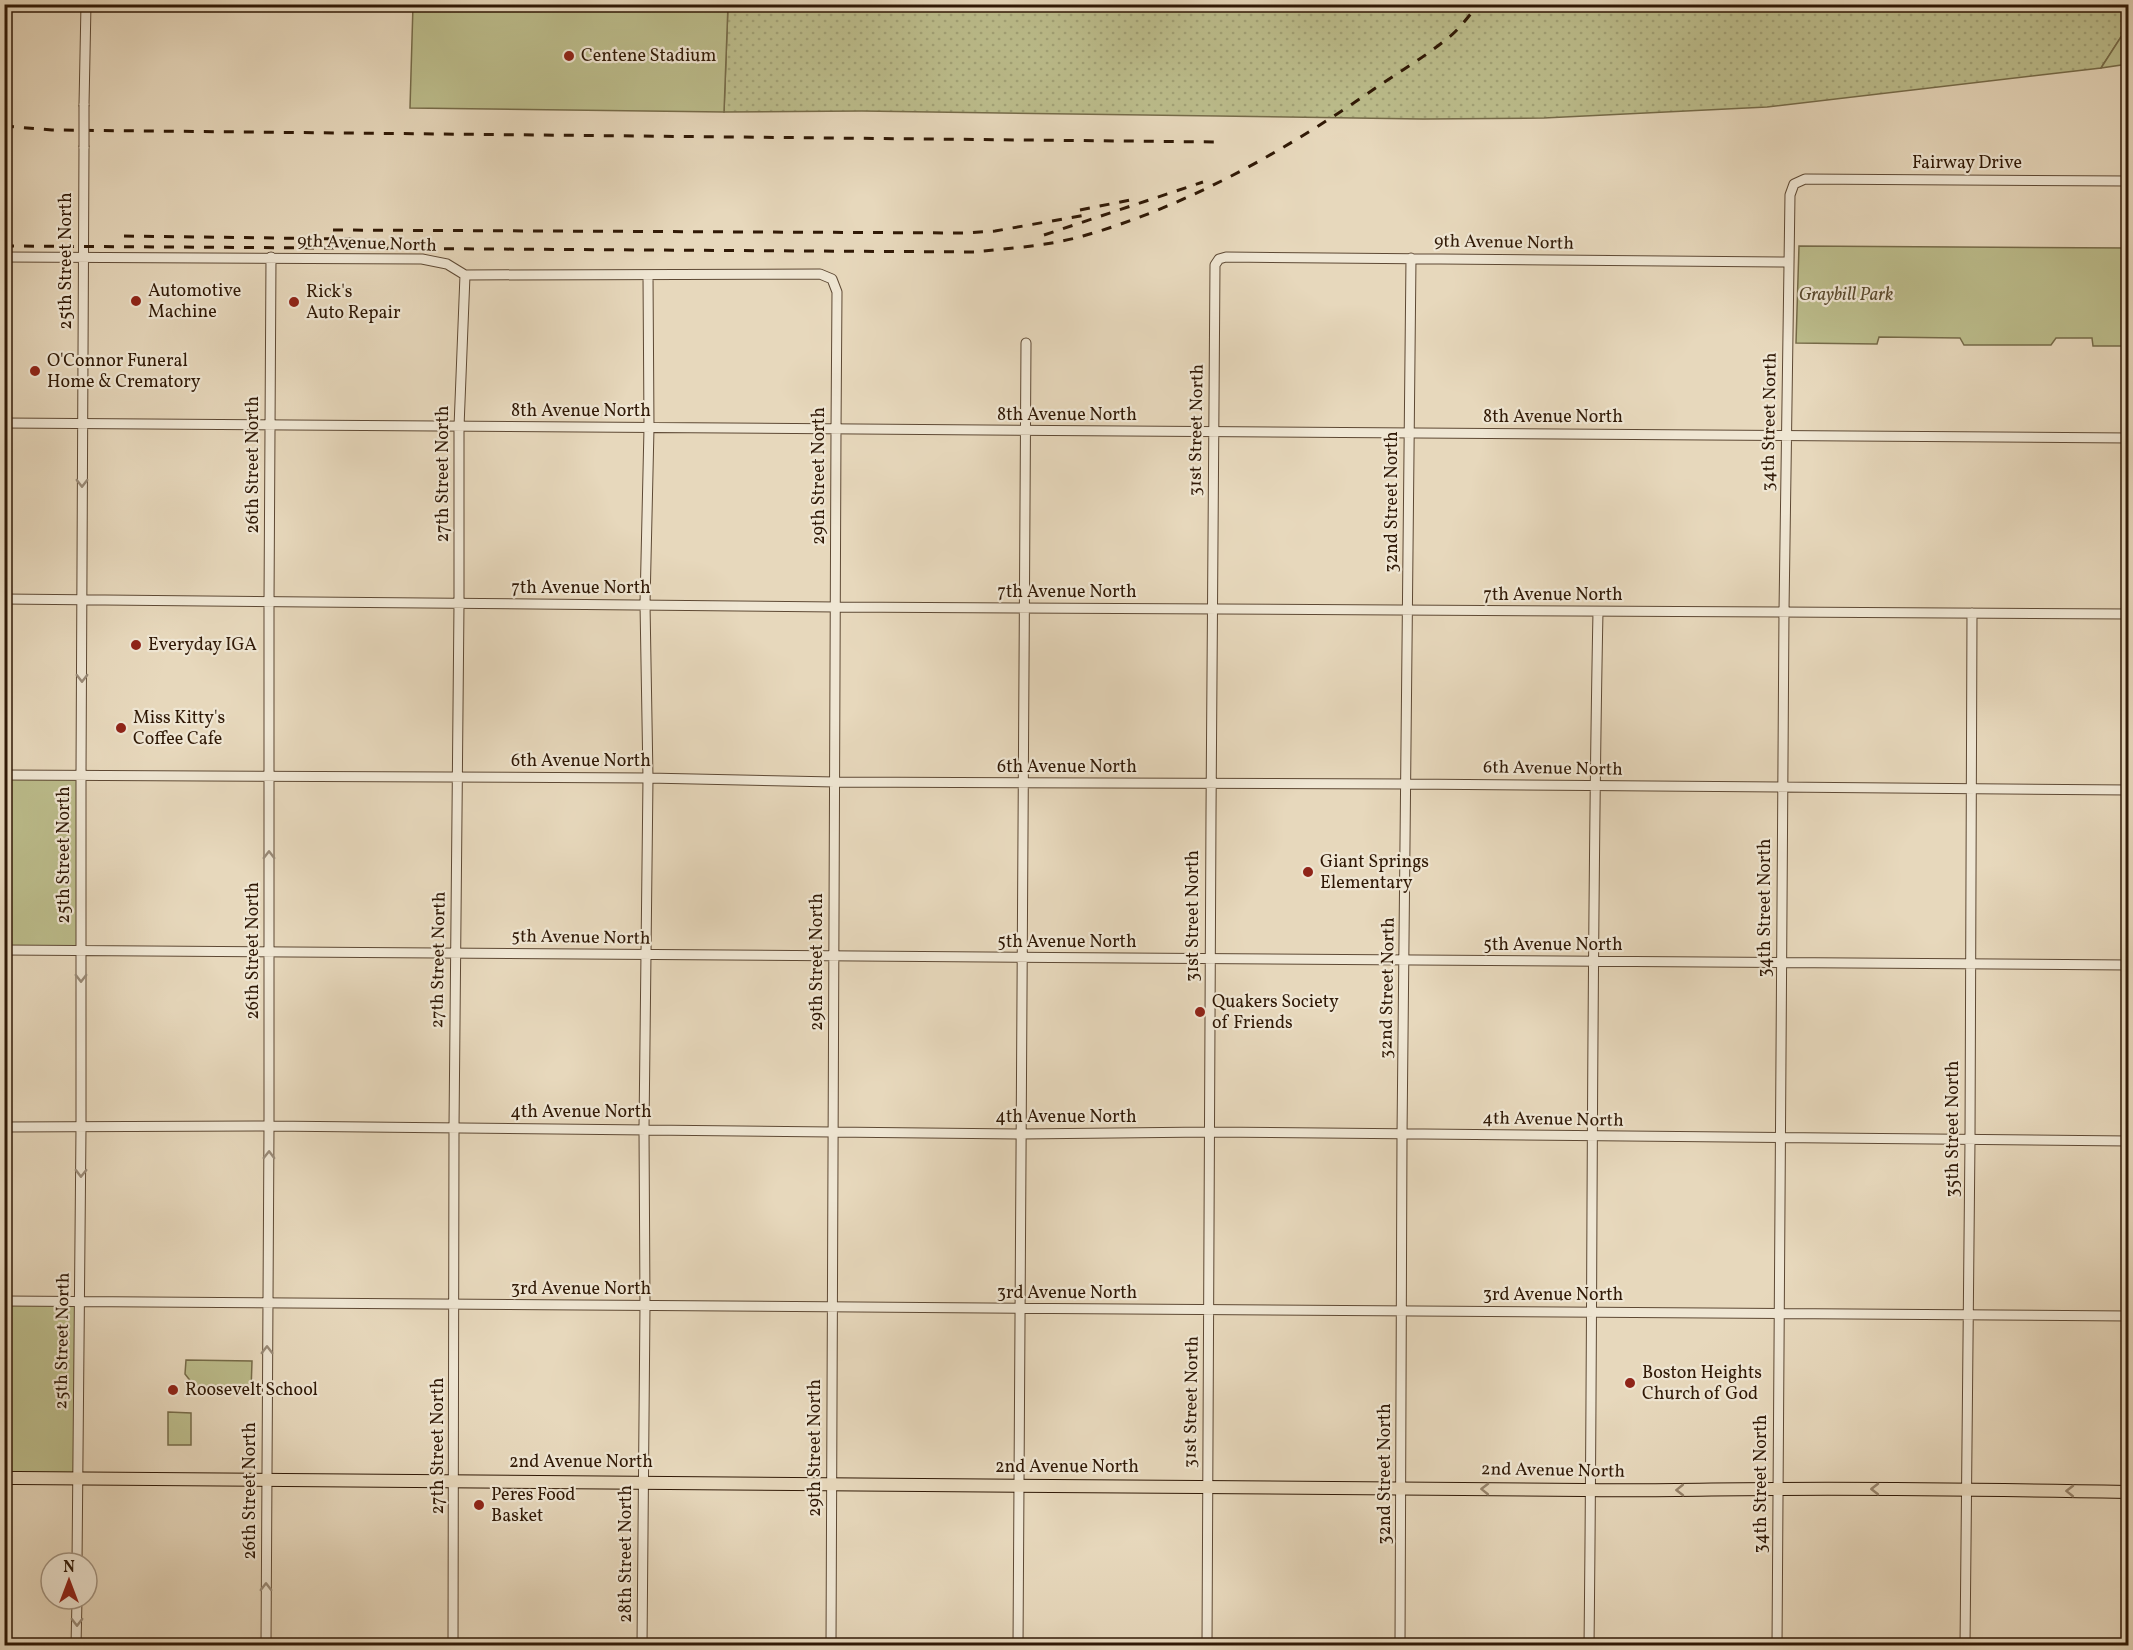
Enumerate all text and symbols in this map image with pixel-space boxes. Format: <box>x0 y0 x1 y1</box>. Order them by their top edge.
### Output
place label: Centene Stadium <box>581 44 717 69</box>
marker: Centene Stadium <box>562 49 576 63</box>
street label: Fairway Drive <box>1912 151 2022 176</box>
street label: 25th Street North <box>54 192 79 330</box>
street label: 9th Avenue North <box>297 229 438 259</box>
street label: 9th Avenue North <box>1434 229 1574 257</box>
place label: Automotive Machine <box>148 279 241 325</box>
place label: Rick's Auto Repair <box>306 280 401 326</box>
park label: Graybill Park <box>1799 283 1893 308</box>
marker: Automotive Machine <box>129 294 143 308</box>
marker: Rick's Auto Repair <box>287 295 301 309</box>
place label: O'Connor Funeral Home & Crematory <box>47 349 201 395</box>
street label: 34th Street North <box>1756 352 1784 492</box>
street label: 31st Street North <box>1183 363 1211 496</box>
marker: O'Connor Funeral Home & Crematory <box>28 364 42 378</box>
street label: 26th Street North <box>241 396 266 534</box>
street label: 8th Avenue North <box>511 399 651 424</box>
street label: 8th Avenue North <box>997 403 1137 428</box>
street label: 27th Street North <box>431 405 456 542</box>
street label: 8th Avenue North <box>1483 405 1623 430</box>
street label: 29th Street North <box>807 407 832 545</box>
street label: 32nd Street North <box>1380 431 1405 573</box>
one-way arrow <box>76 478 88 487</box>
street label: 7th Avenue North <box>511 576 651 601</box>
street label: 7th Avenue North <box>997 580 1137 605</box>
street label: 7th Avenue North <box>1483 583 1623 608</box>
place label: Everyday IGA <box>148 633 257 658</box>
marker: Everyday IGA <box>129 638 143 652</box>
one-way arrow <box>76 673 88 682</box>
place label: Miss Kitty's Coffee Cafe <box>133 706 225 752</box>
marker: Miss Kitty's Coffee Cafe <box>114 721 128 735</box>
street label: 6th Avenue North <box>511 749 651 774</box>
street label: 6th Avenue North <box>997 755 1137 780</box>
street label: 6th Avenue North <box>1483 755 1623 783</box>
street label: 25th Street North <box>52 786 77 924</box>
street label: 34th Street North <box>1753 838 1778 977</box>
street label: 31st Street North <box>1181 850 1206 982</box>
place label: Giant Springs Elementary <box>1320 850 1429 896</box>
one-way arrow <box>263 851 275 860</box>
marker: Giant Springs Elementary <box>1301 865 1315 879</box>
street label: 26th Street North <box>241 882 266 1020</box>
street label: 27th Street North <box>425 891 453 1029</box>
street label: 29th Street North <box>805 893 830 1031</box>
street label: 32nd Street North <box>1374 917 1402 1059</box>
street label: 5th Avenue North <box>511 924 651 952</box>
street label: 5th Avenue North <box>997 930 1137 955</box>
street label: 5th Avenue North <box>1483 933 1623 958</box>
one-way arrow <box>75 973 87 982</box>
place label: Quakers Society of Friends <box>1212 990 1339 1036</box>
marker: Quakers Society of Friends <box>1193 1005 1207 1019</box>
street label: 35th Street North <box>1941 1060 1966 1197</box>
street label: 4th Avenue North <box>510 1100 652 1125</box>
street label: 4th Avenue North <box>995 1105 1137 1130</box>
street label: 4th Avenue North <box>1482 1106 1624 1134</box>
one-way arrow <box>263 1151 275 1160</box>
one-way arrow <box>75 1168 87 1177</box>
street label: 25th Street North <box>49 1272 77 1410</box>
street label: 3rd Avenue North <box>511 1277 652 1302</box>
street label: 3rd Avenue North <box>997 1281 1138 1306</box>
street label: 3rd Avenue North <box>1483 1283 1624 1308</box>
street label: 31st Street North <box>1178 1335 1206 1468</box>
one-way arrow <box>261 1346 273 1355</box>
place label: Boston Heights Church of God <box>1642 1361 1762 1407</box>
marker: Boston Heights Church of God <box>1623 1376 1637 1390</box>
street label: 27th Street North <box>426 1377 451 1514</box>
place label: Roosevelt School <box>185 1378 318 1403</box>
street label: 29th Street North <box>803 1379 828 1517</box>
marker: Roosevelt School <box>166 1383 180 1397</box>
street label: 32nd Street North <box>1373 1403 1398 1545</box>
street label: 34th Street North <box>1749 1414 1774 1553</box>
street label: 26th Street North <box>238 1422 263 1560</box>
street label: 2nd Avenue North <box>509 1450 653 1475</box>
street label: 2nd Avenue North <box>995 1455 1139 1480</box>
street label: 2nd Avenue North <box>1481 1457 1626 1485</box>
one-way arrow <box>1481 1482 1490 1495</box>
place label: Peres Food Basket <box>491 1483 576 1529</box>
one-way arrow <box>1871 1483 1880 1495</box>
one-way arrow <box>1676 1484 1685 1496</box>
street label: 28th Street North <box>614 1485 639 1623</box>
one-way arrow <box>2066 1485 2075 1497</box>
marker: Peres Food Basket <box>472 1498 486 1512</box>
north arrow <box>39 1551 99 1611</box>
text: N <box>63 1557 75 1579</box>
one-way arrow <box>260 1583 272 1592</box>
one-way arrow <box>70 1618 83 1627</box>

